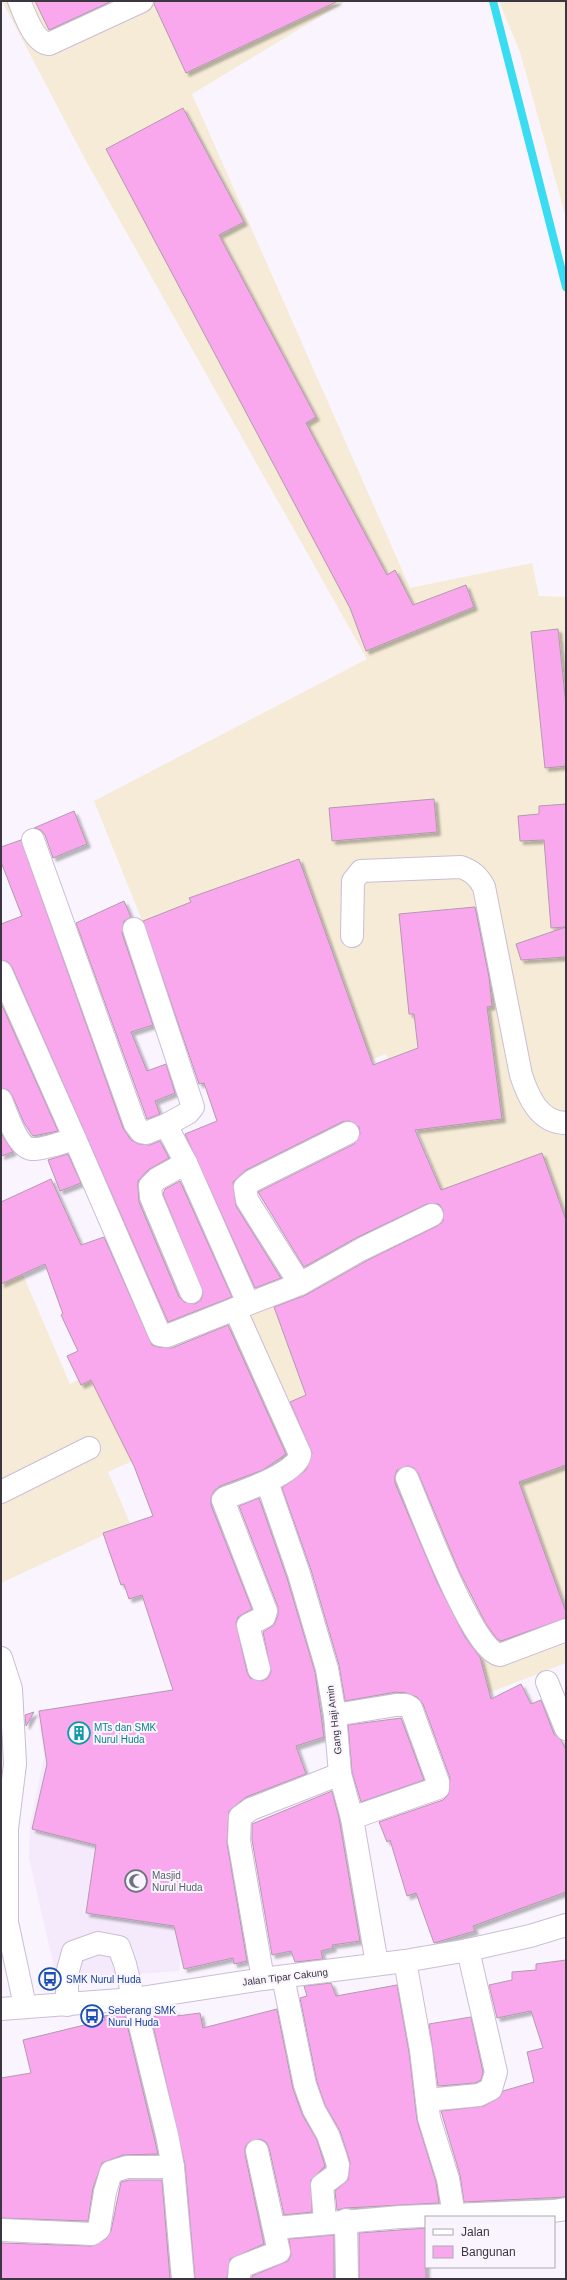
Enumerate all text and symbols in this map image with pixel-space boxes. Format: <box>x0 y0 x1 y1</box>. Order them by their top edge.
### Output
street label: Gang Haji Amin <box>324 1685 344 1755</box>
building icon: MTs dan SMK Nurul Huda <box>66 1720 92 1746</box>
place label: MTs dan SMK Nurul Huda <box>94 1722 157 1745</box>
mosque icon: Masjid Nurul Huda <box>123 1868 149 1894</box>
place label: Masjid Nurul Huda <box>152 1870 203 1893</box>
bus stop icon: SMK Nurul Huda <box>37 1966 63 1992</box>
street label: Jalan Tipar Cakung <box>242 1966 328 1988</box>
place label: SMK Nurul Huda <box>66 1974 141 1985</box>
bus stop icon: Seberang SMK Nurul Huda <box>79 2003 105 2029</box>
place label: Seberang SMK Nurul Huda <box>108 2005 176 2028</box>
legend <box>425 2216 555 2268</box>
text: Jalan <box>461 2225 490 2239</box>
text: Bangunan <box>461 2245 516 2259</box>

